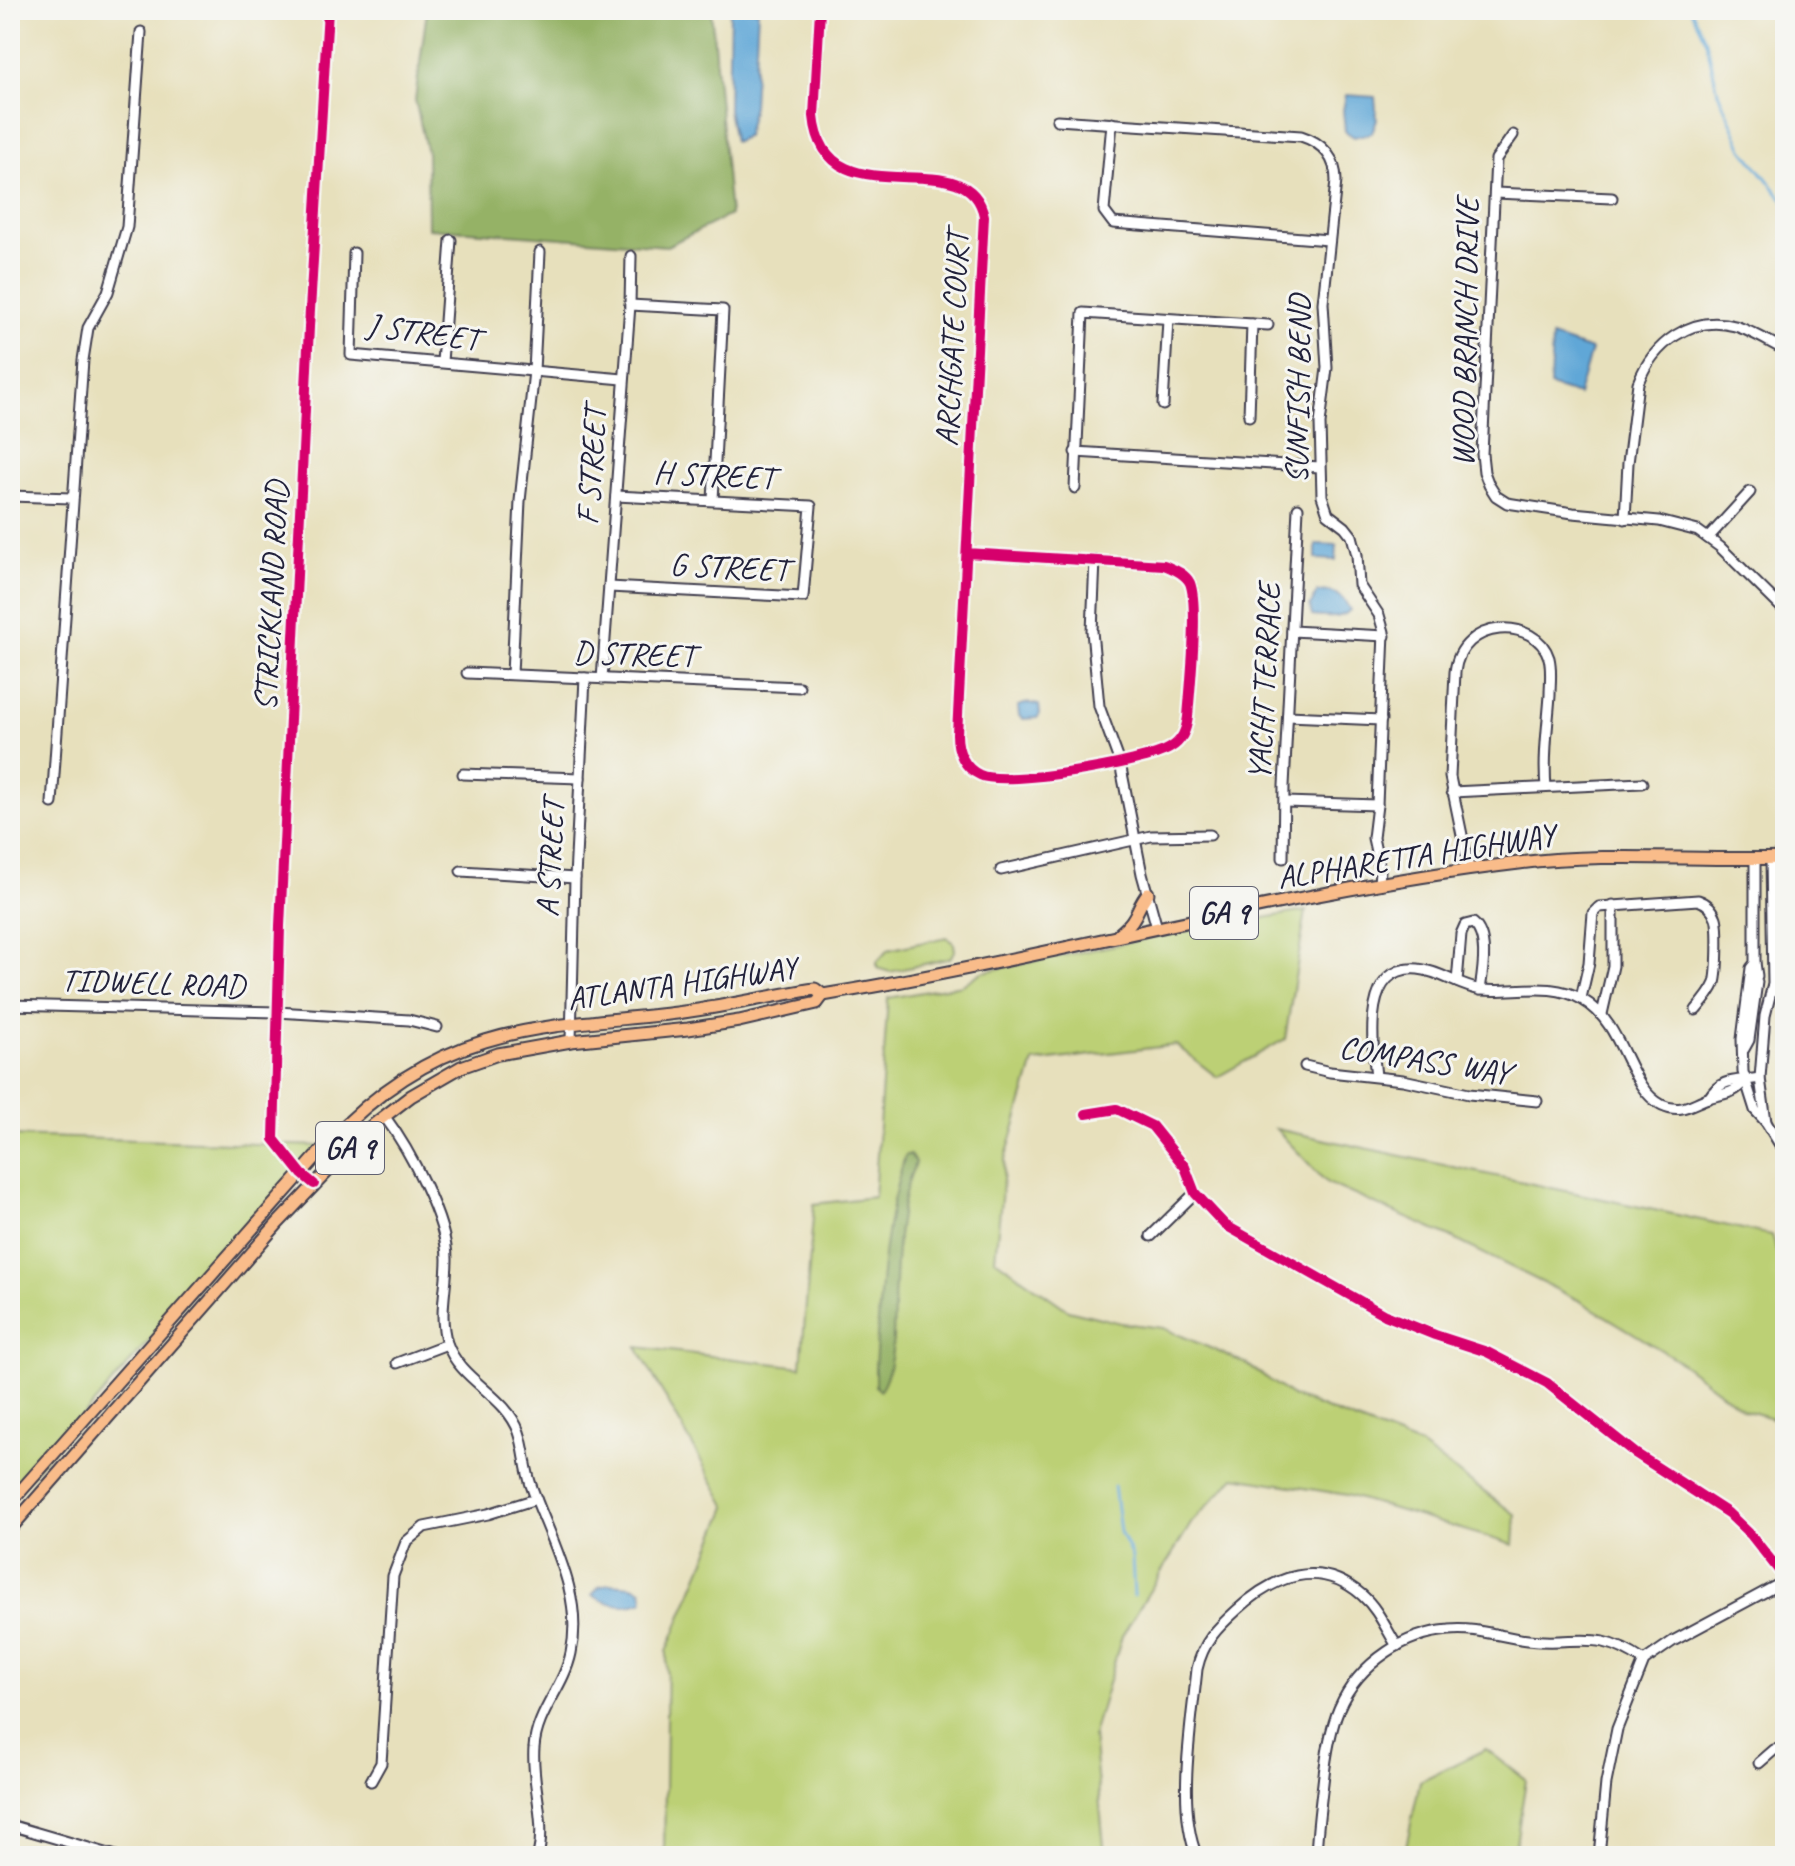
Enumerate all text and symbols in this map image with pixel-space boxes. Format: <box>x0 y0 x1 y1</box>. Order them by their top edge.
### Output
street label: WOOD BRANCH DRIVE <box>1442 193 1488 467</box>
street label: ARCHGATE COURT <box>926 223 978 447</box>
street label: SUNFISH BEND <box>1276 292 1320 484</box>
street label: J STREET <box>362 304 489 361</box>
street label: F STREET <box>566 399 616 526</box>
street label: H STREET <box>653 451 783 499</box>
street label: STRICKLAND ROAD <box>245 478 298 712</box>
street label: G STREET <box>669 543 796 591</box>
street label: YACHT TERRACE <box>1238 578 1290 782</box>
street label: D STREET <box>573 631 703 677</box>
street label: A STREET <box>526 792 574 918</box>
street label: ALPHARETTA HIGHWAY <box>1274 813 1562 898</box>
road number: GA 9 <box>1190 887 1258 939</box>
street label: ATLANTA HIGHWAY <box>565 946 803 1019</box>
street label: TIDWELL ROAD <box>61 959 248 1007</box>
street label: COMPASS WAY <box>1337 1026 1519 1095</box>
road number: GA 9 <box>316 1122 384 1174</box>

